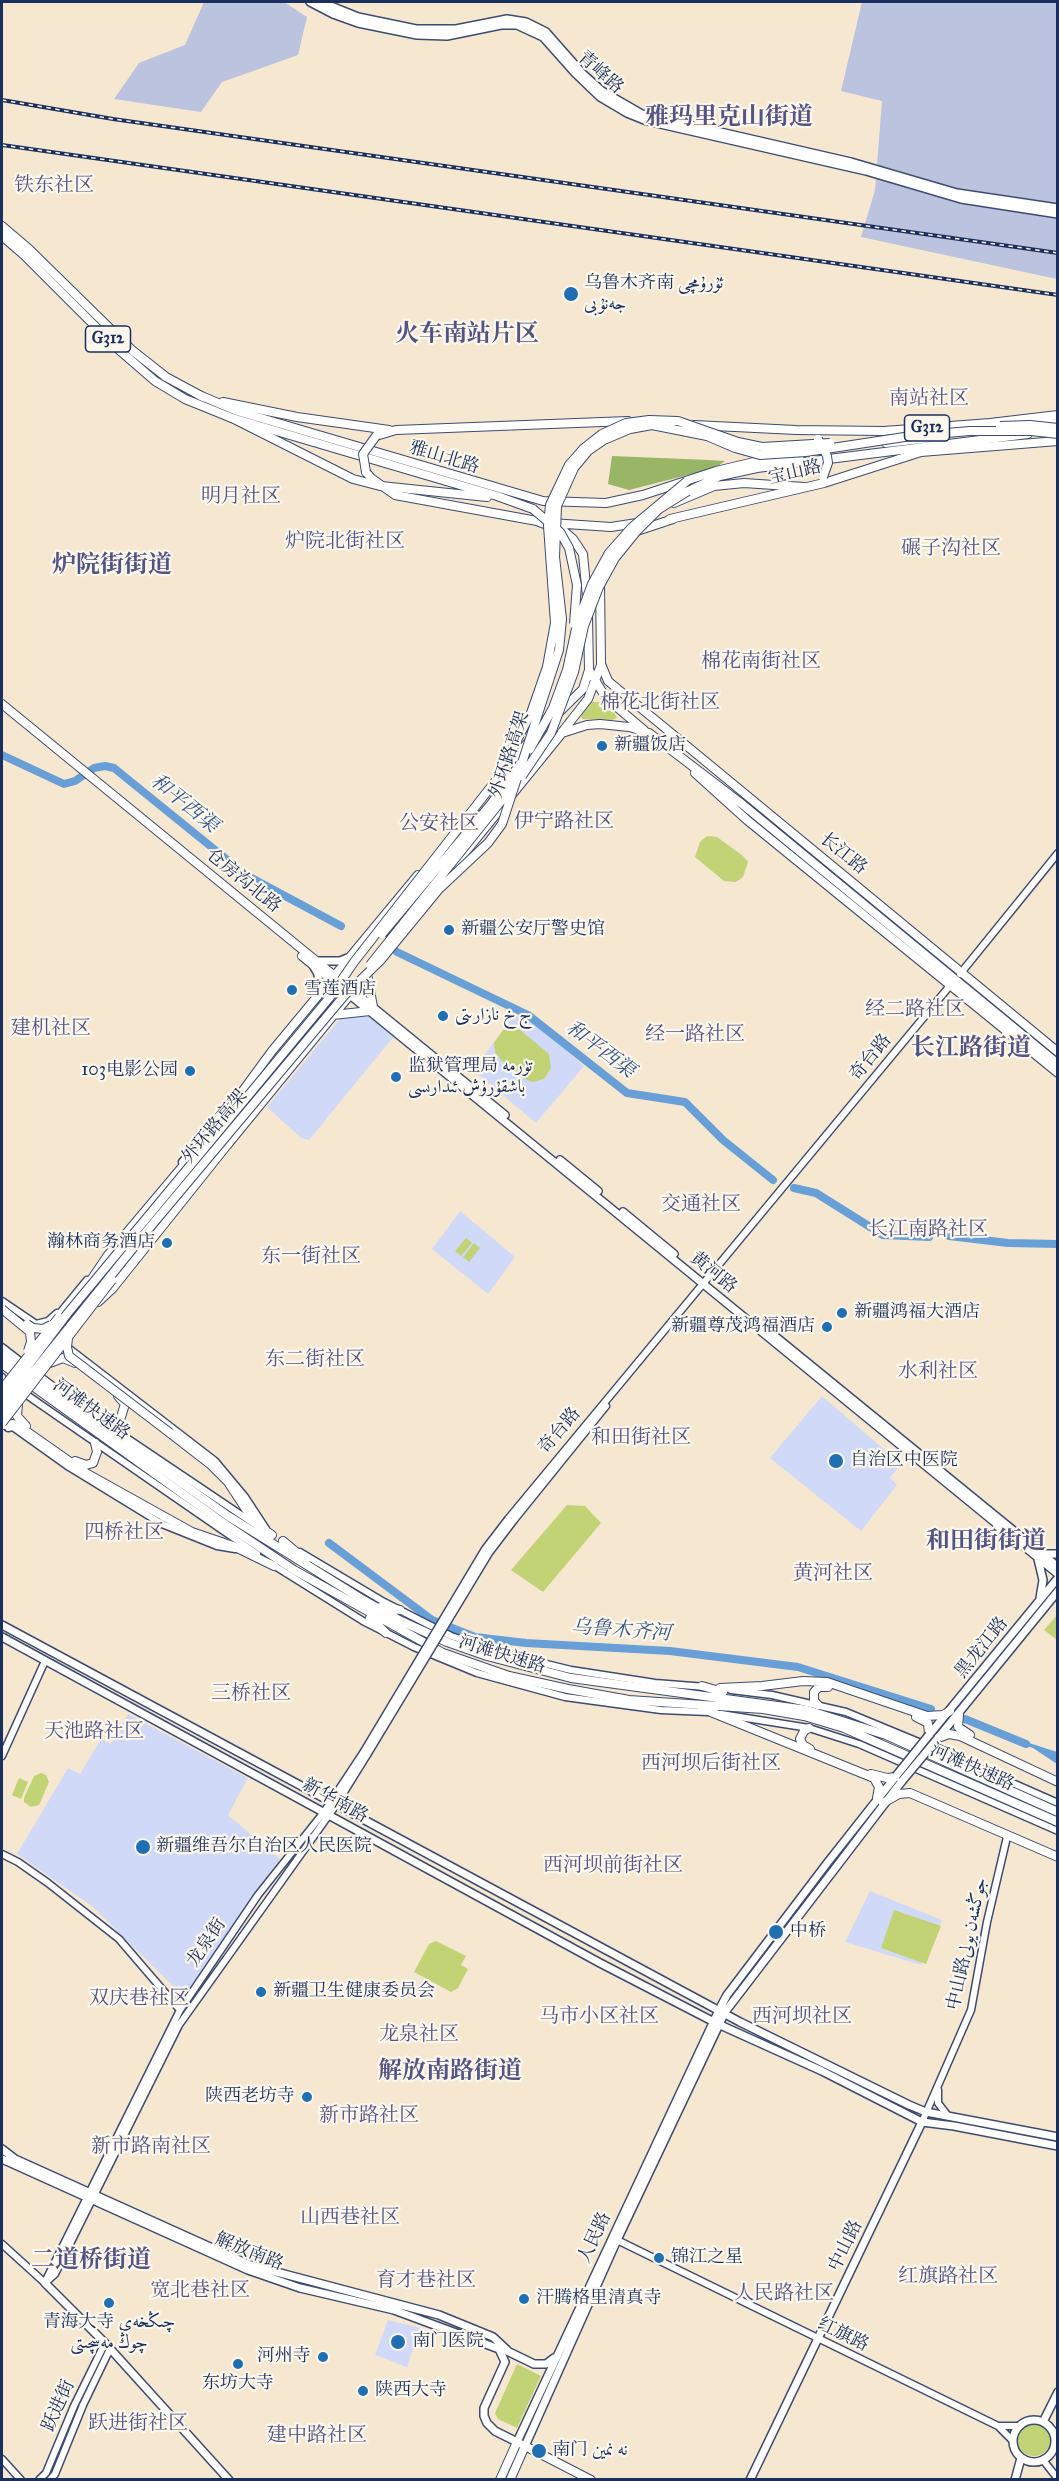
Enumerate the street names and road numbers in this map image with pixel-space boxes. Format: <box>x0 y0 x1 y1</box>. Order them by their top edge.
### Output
street label: 青峰路 <box>573 47 627 99</box>
road number: G312 <box>86 326 130 352</box>
road number: G312 <box>904 415 950 441</box>
street label: 雅山北路 <box>406 437 482 479</box>
street label: 宝山路 <box>766 456 824 490</box>
street label: 外环路高架 <box>486 709 534 801</box>
street label: 长江路 <box>815 829 871 879</box>
street label: 仓房沟北路 <box>201 844 285 918</box>
street label: 奇台路 <box>846 1030 896 1086</box>
street label: 外环路高架 <box>178 1086 252 1168</box>
street label: 黄河路 <box>685 1248 741 1298</box>
street label: 河滩快速路 <box>48 1375 134 1445</box>
street label: 奇台路 <box>534 1403 586 1459</box>
street label: 黑龙江路 <box>951 1613 1013 1683</box>
street label: 河滩快速路 <box>456 1632 548 1678</box>
street label: 河滩快速路 <box>926 1740 1018 1796</box>
street label: 新华南路 <box>298 1774 372 1828</box>
street label: 中山路جوڭشەن يولى <box>943 1876 993 2012</box>
street label: 龙泉街 <box>183 1915 231 1971</box>
street label: 人民路 <box>574 2209 616 2267</box>
street label: 中山路 <box>824 2217 868 2275</box>
street label: 解放南路 <box>212 2229 286 2275</box>
street label: 红旗路 <box>814 2313 872 2357</box>
street label: 跃进街 <box>38 2377 80 2435</box>

